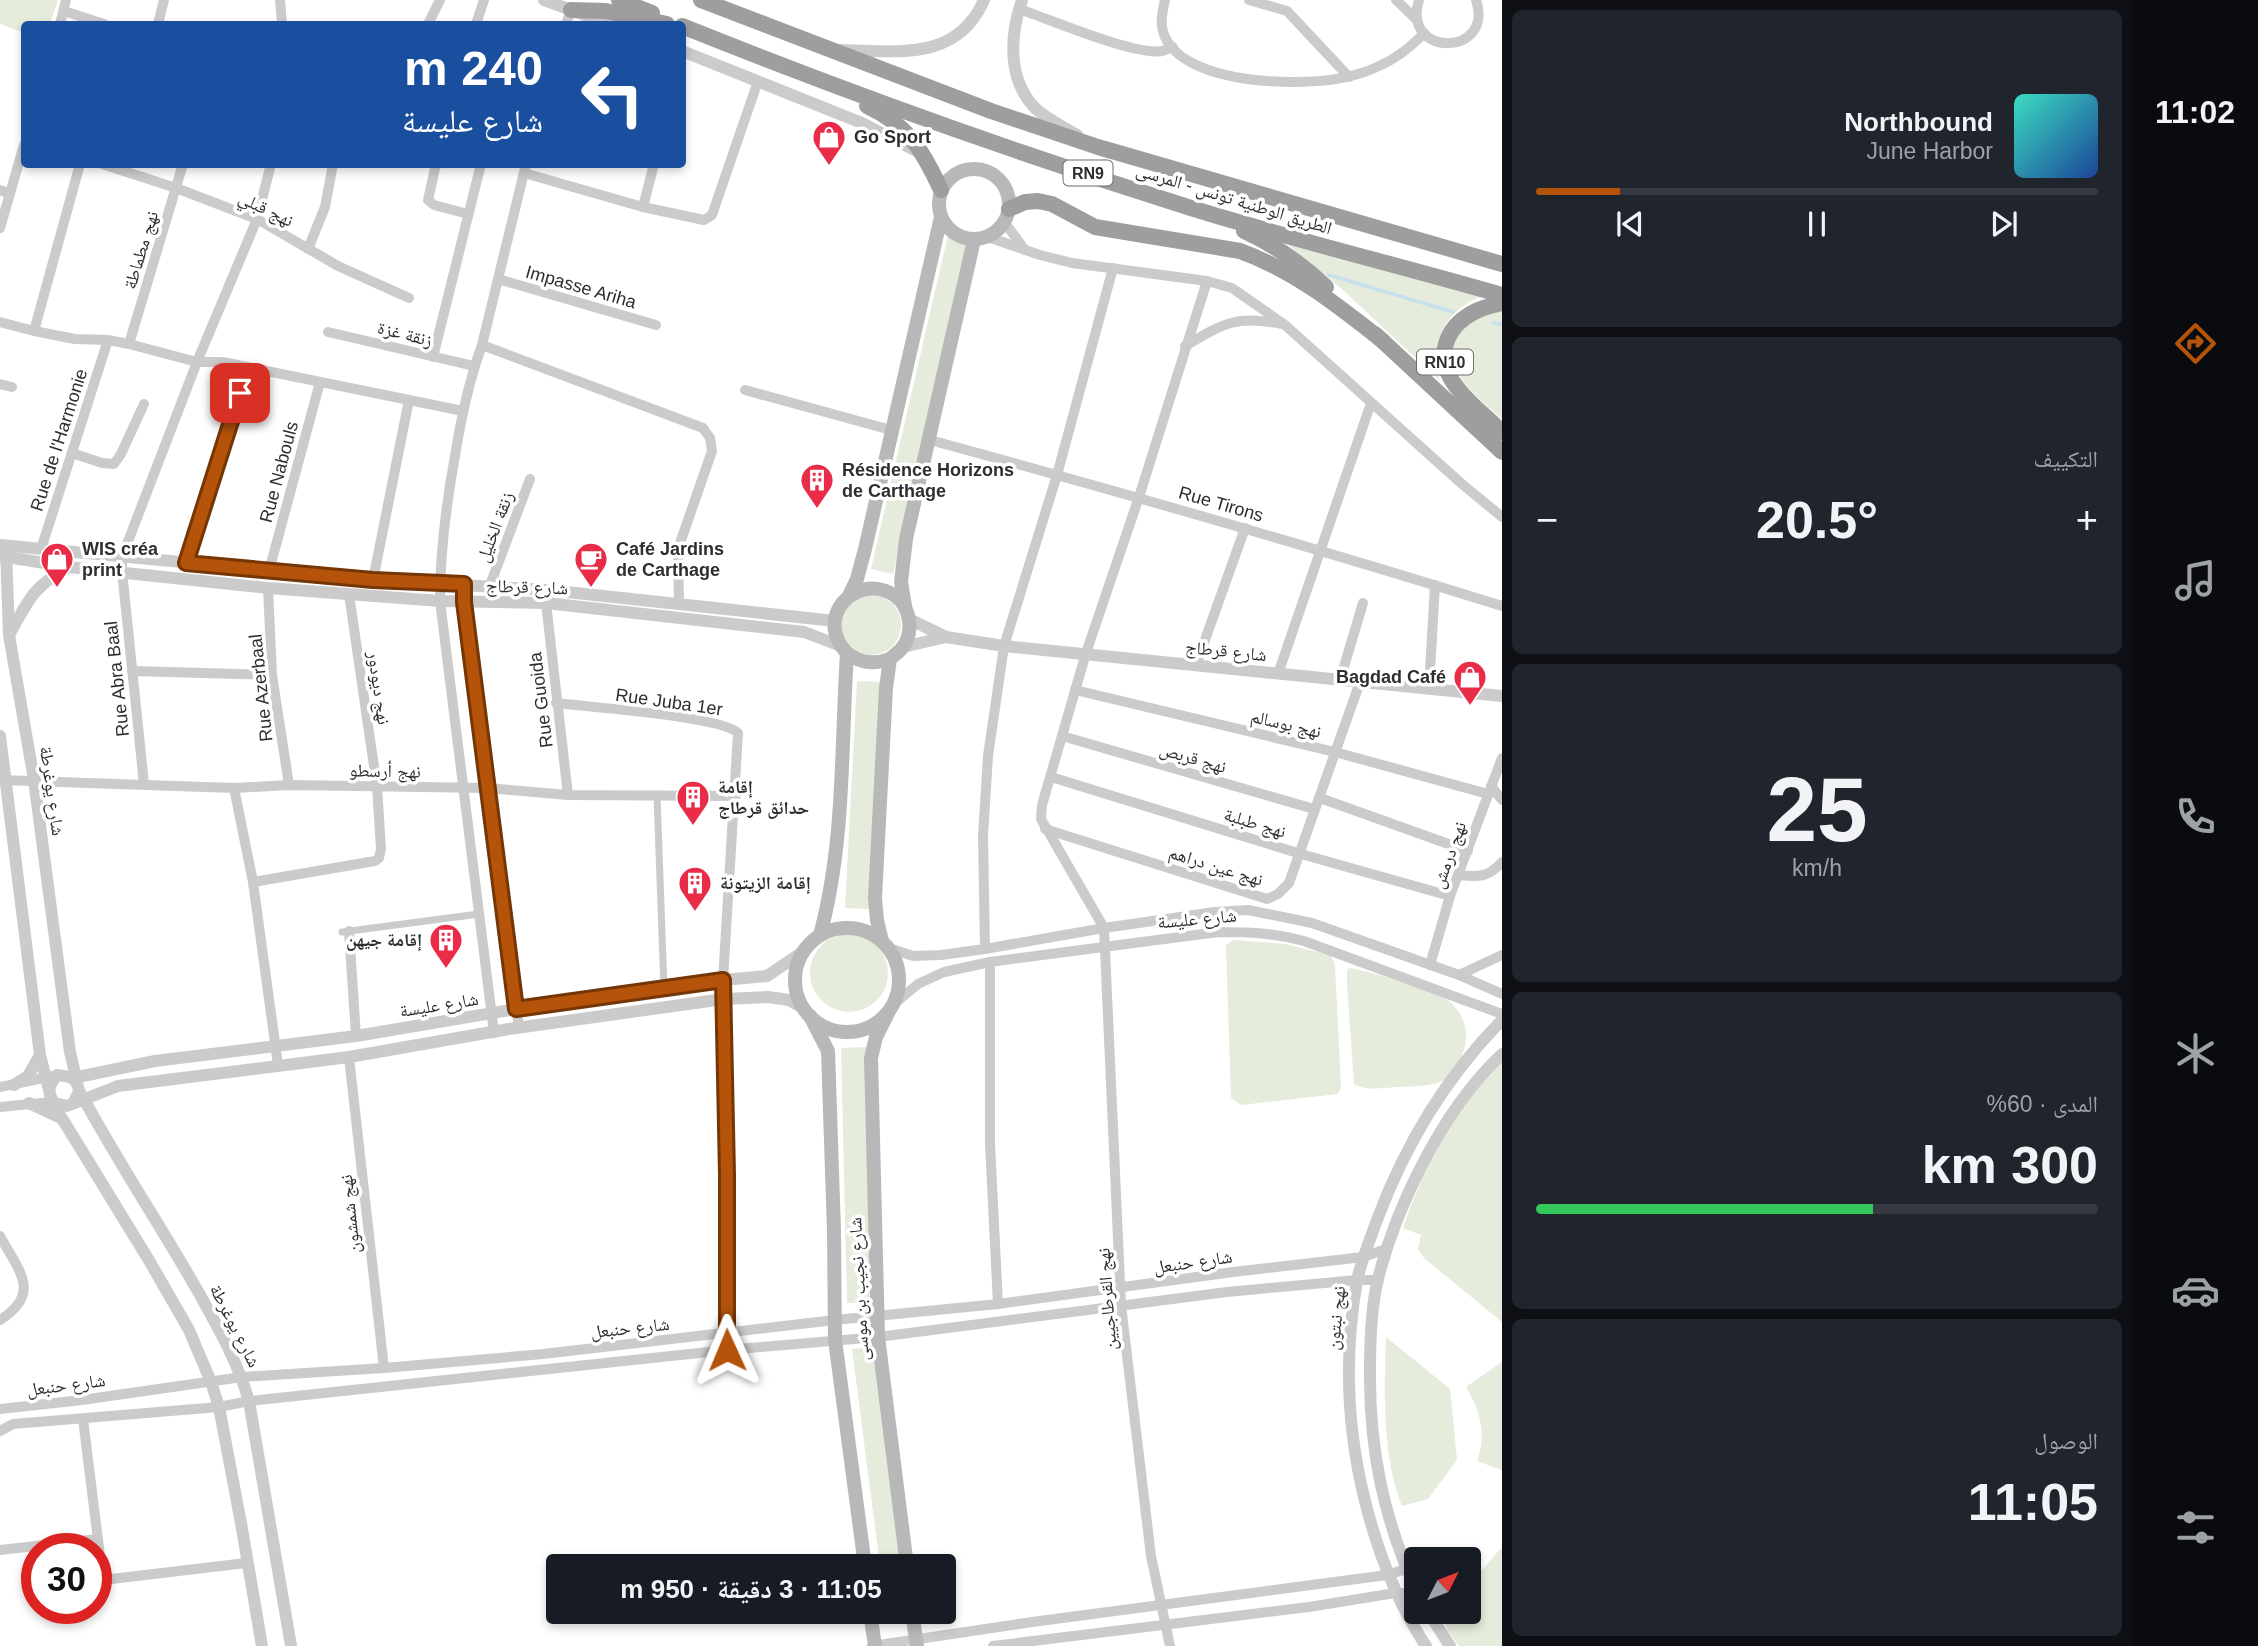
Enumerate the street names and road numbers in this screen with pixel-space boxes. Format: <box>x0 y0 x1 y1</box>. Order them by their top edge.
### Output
road number: RN9 <box>1064 160 1112 186</box>
street label: الطريق الوطنية تونس - المرسى <box>1133 160 1334 239</box>
street label: نهج قبلي <box>233 187 297 235</box>
street label: نهج مطماطة <box>120 209 164 292</box>
street label: Impasse Ariha <box>523 262 640 313</box>
street label: زنقة غزة <box>376 318 434 350</box>
road number: RN10 <box>1417 350 1473 374</box>
street label: Rue de l'Harmonie <box>27 366 91 514</box>
street label: Rue Nabouls <box>256 419 302 525</box>
street label: Rue Tirons <box>1176 482 1266 526</box>
street label: زنقة الخليل <box>472 489 518 565</box>
street label: شارع قرطاج <box>486 576 568 600</box>
street label: Rue Abra Baal <box>101 620 133 738</box>
street label: Rue Azerbaal <box>245 633 277 743</box>
street label: شارع قرطاج <box>1184 637 1268 667</box>
street label: نهج ديودور <box>362 649 394 726</box>
street label: Rue Guoida <box>525 650 557 749</box>
street label: Rue Juba 1er <box>614 685 724 719</box>
street label: نهج بوسالم <box>1248 706 1323 744</box>
street label: نهج قربص <box>1157 739 1229 779</box>
street label: شارع يوغرطة <box>35 745 68 837</box>
street label: نهج أرسطو <box>349 760 421 784</box>
street label: نهج طبلبة <box>1221 804 1288 844</box>
street label: نهج درمش <box>1428 819 1472 892</box>
street label: نهج عين دراهم <box>1166 842 1265 892</box>
street label: شارع عليسة <box>1157 906 1237 933</box>
street label: شارع عليسة <box>398 989 480 1022</box>
street label: نهج شمشون <box>336 1173 366 1254</box>
street label: شارع نجيب بن موسى <box>845 1217 874 1361</box>
street label: نهج القرطاجيين <box>1093 1247 1123 1351</box>
street label: شارع حنبعل <box>1152 1247 1234 1278</box>
street label: شارع يوغرطة <box>205 1281 264 1371</box>
street label: نهج نبتون <box>1323 1285 1351 1351</box>
street label: شارع حنبعل <box>590 1314 671 1343</box>
street label: شارع حنبعل <box>25 1370 107 1401</box>

